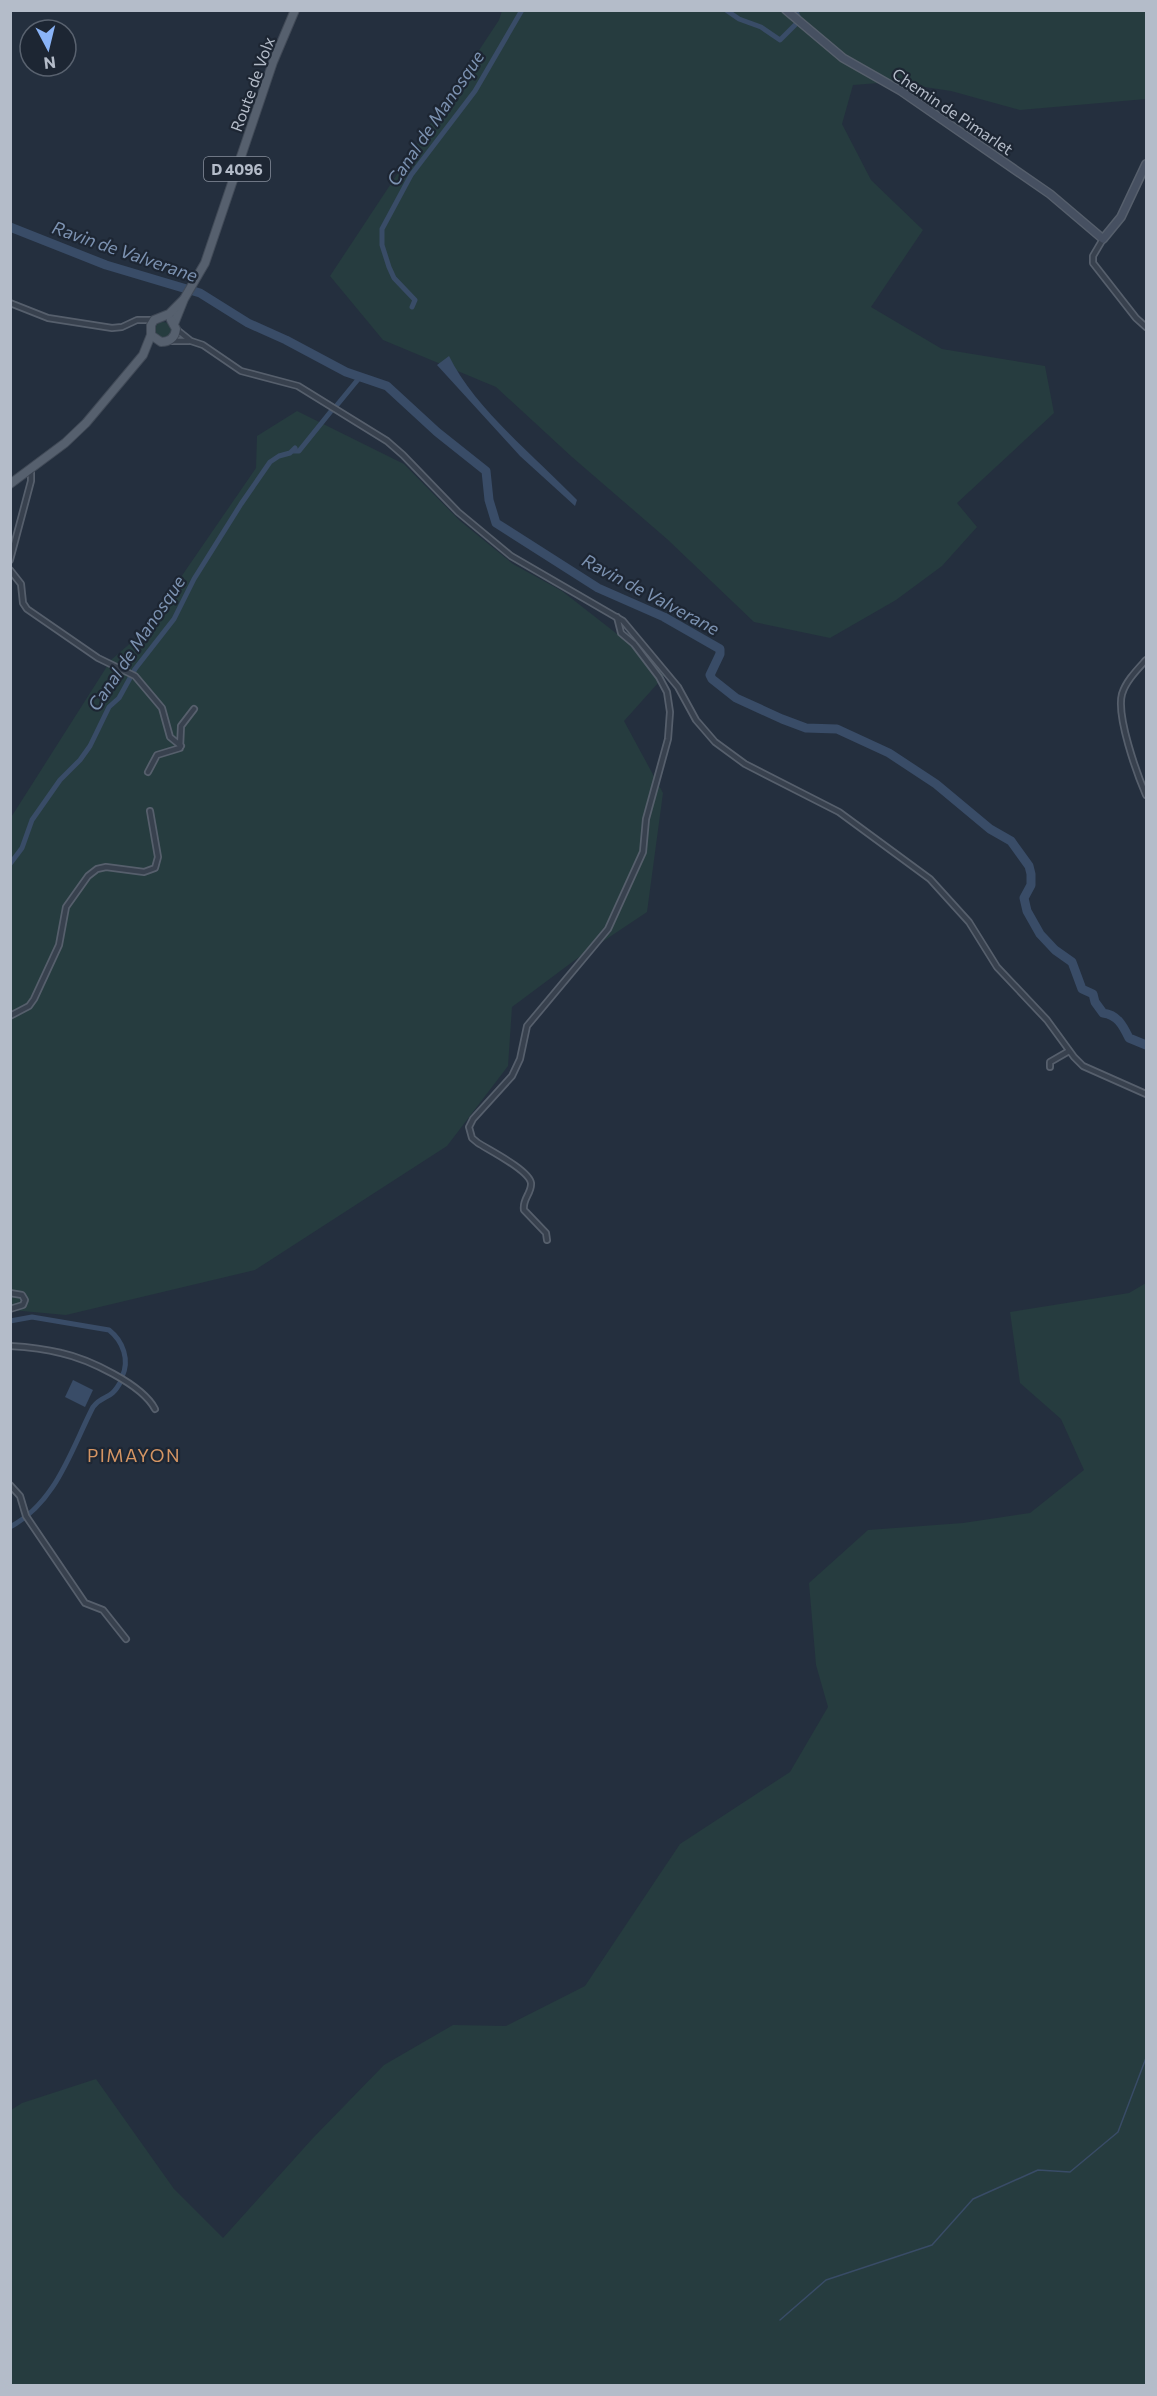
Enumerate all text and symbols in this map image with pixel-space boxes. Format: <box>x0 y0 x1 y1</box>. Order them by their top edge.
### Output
north arrow <box>18 18 78 78</box>
street label: Route de Volx <box>226 34 278 134</box>
water label: Canal de Manosque <box>382 46 489 190</box>
text: N <box>43 53 57 74</box>
street label: Chemin de Pimarlet <box>889 64 1017 159</box>
road number: D 4096 <box>204 157 270 181</box>
water label: Ravin de Valverane <box>49 216 201 286</box>
water label: Ravin de Valverane <box>579 549 724 640</box>
water label: Canal de Manosque <box>83 571 190 715</box>
district label: PIMAYON <box>87 1444 181 1466</box>

